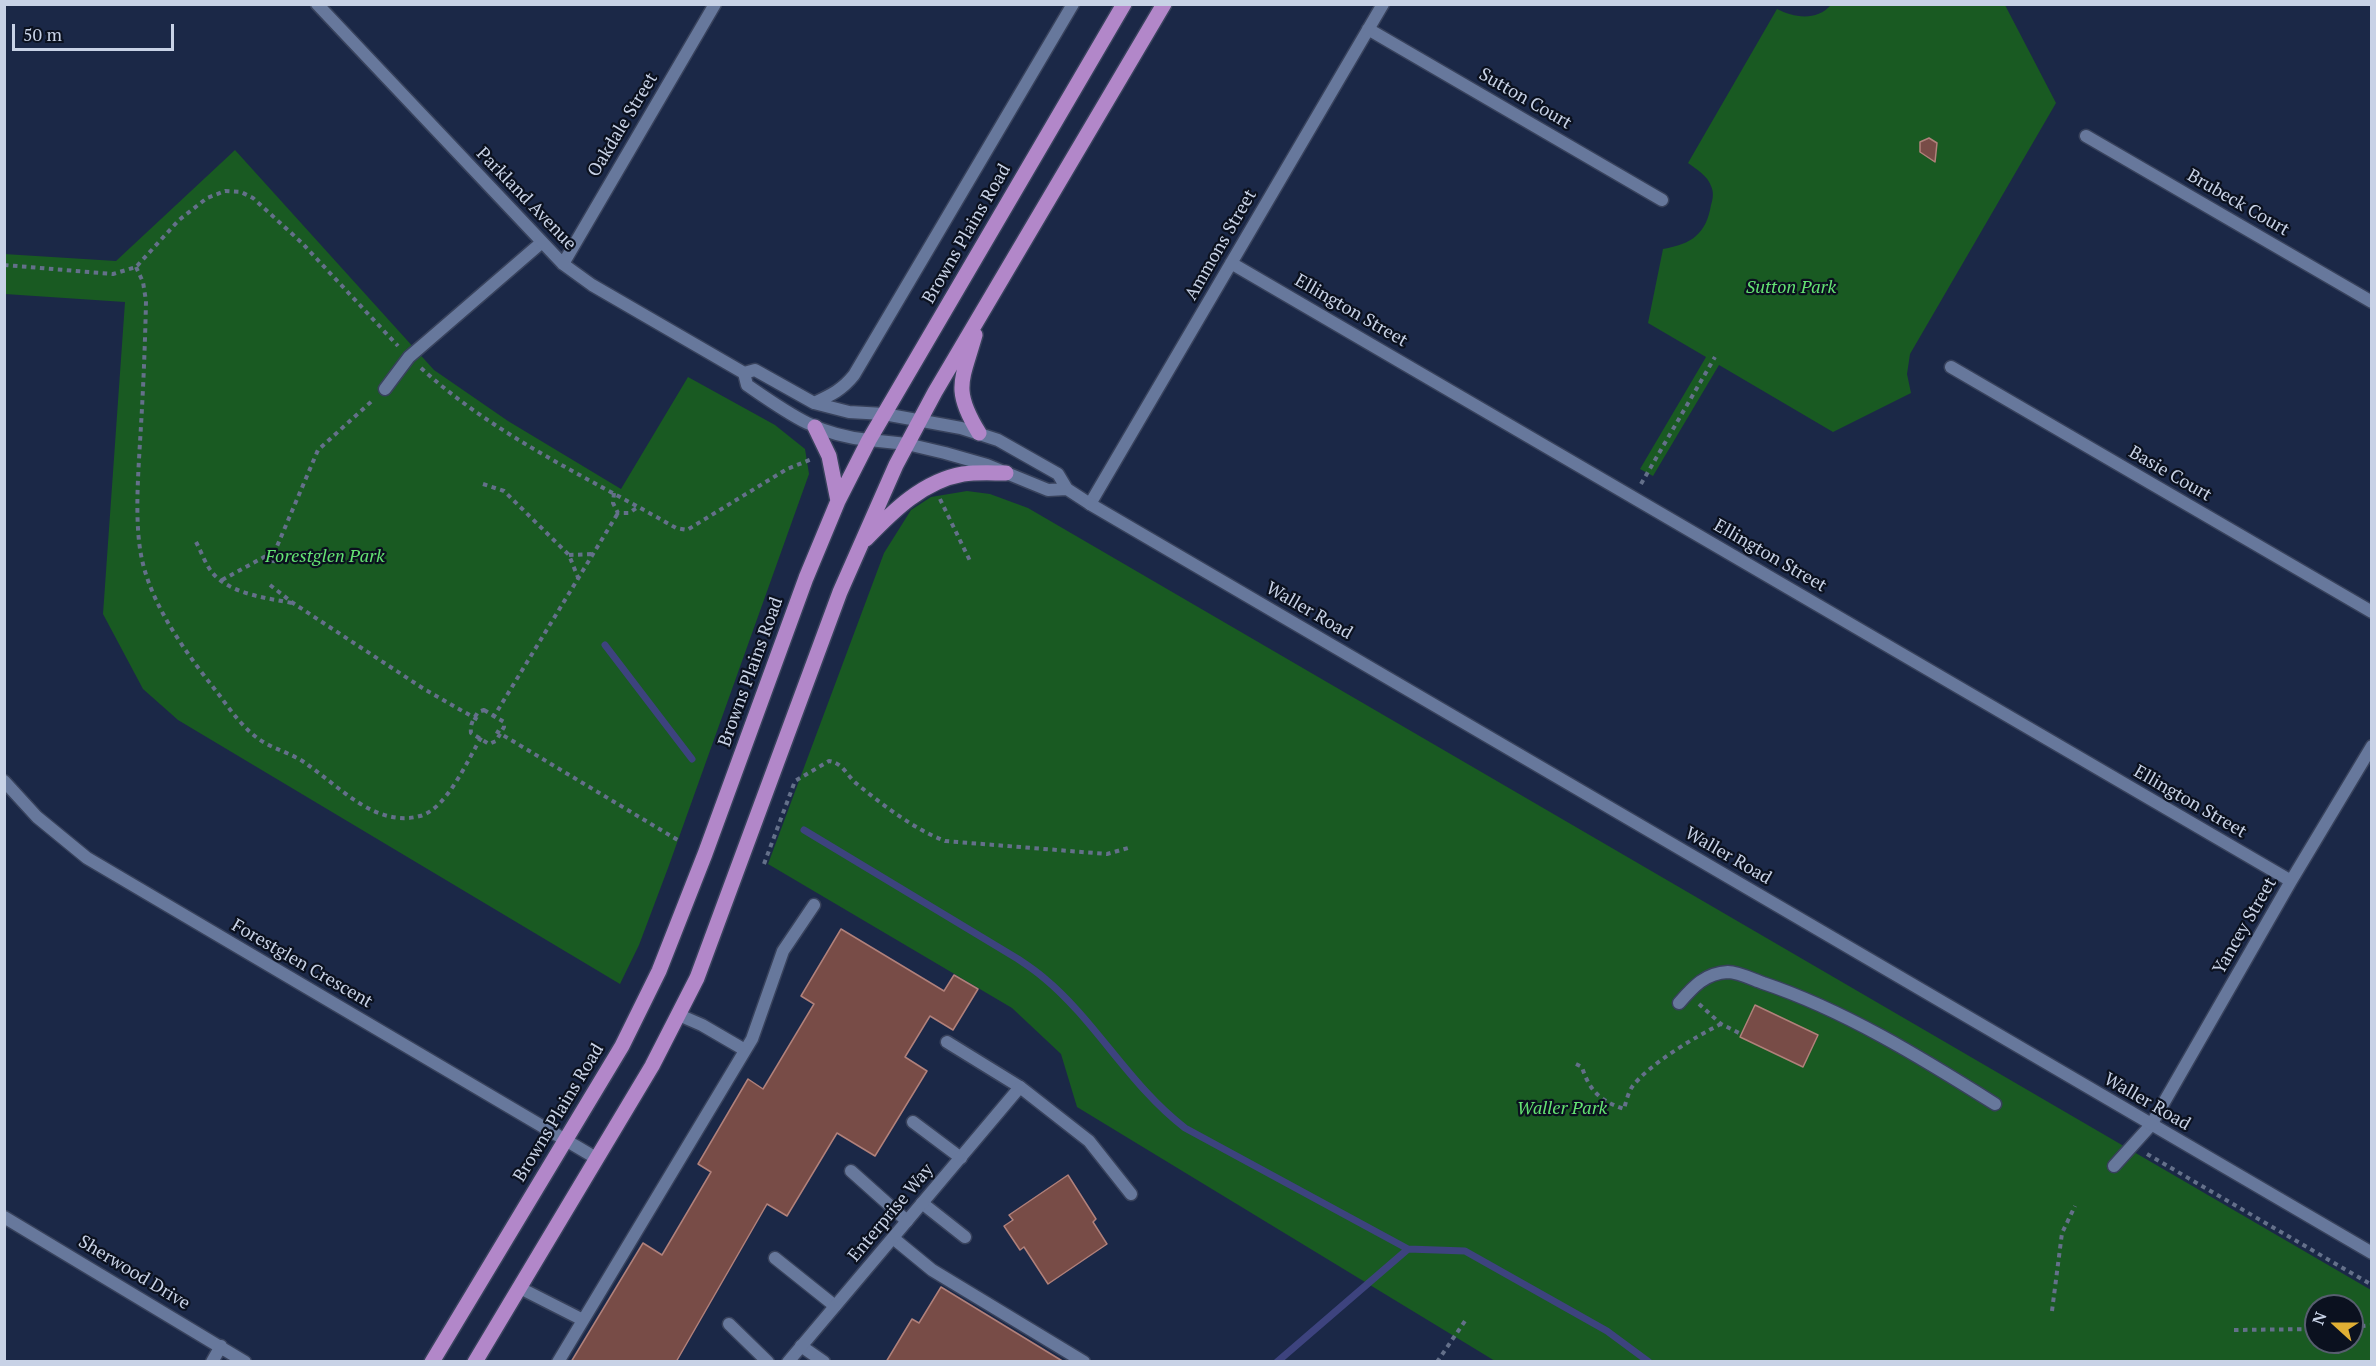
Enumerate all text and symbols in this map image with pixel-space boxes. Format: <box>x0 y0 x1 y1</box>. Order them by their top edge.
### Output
scale bar <box>15 12 177 50</box>
text: 50 m <box>23 22 62 46</box>
street label: Sutton Court <box>1475 64 1575 134</box>
street label: Oakdale Street <box>583 69 663 181</box>
street label: Parkland Avenue <box>472 143 580 255</box>
street label: Browns Plains Road <box>918 160 1016 308</box>
street label: Brubeck Court <box>2183 165 2293 241</box>
street label: Ammons Street <box>1181 186 1261 304</box>
street label: Ellington Street <box>1291 270 1411 352</box>
park label: Sutton Park <box>1746 277 1836 299</box>
street label: Basie Court <box>2125 442 2215 506</box>
street label: Ellington Street <box>1710 515 1830 597</box>
park label: Forestglen Park <box>265 546 385 568</box>
street label: Waller Road <box>1262 578 1356 644</box>
street label: Browns Plains Road <box>714 594 788 750</box>
street label: Ellington Street <box>2130 761 2250 843</box>
street label: Waller Road <box>1681 823 1775 889</box>
street label: Yancey Street <box>2209 874 2281 978</box>
street label: Forestglen Crescent <box>228 915 376 1013</box>
street label: Browns Plains Road <box>509 1040 609 1186</box>
street label: Waller Road <box>2100 1069 2194 1135</box>
park label: Waller Park <box>1517 1098 1607 1120</box>
street label: Enterprise Way <box>844 1160 938 1266</box>
street label: Sherwood Drive <box>74 1231 194 1315</box>
north arrow <box>2304 1294 2364 1354</box>
text: N <box>2307 1309 2332 1328</box>

